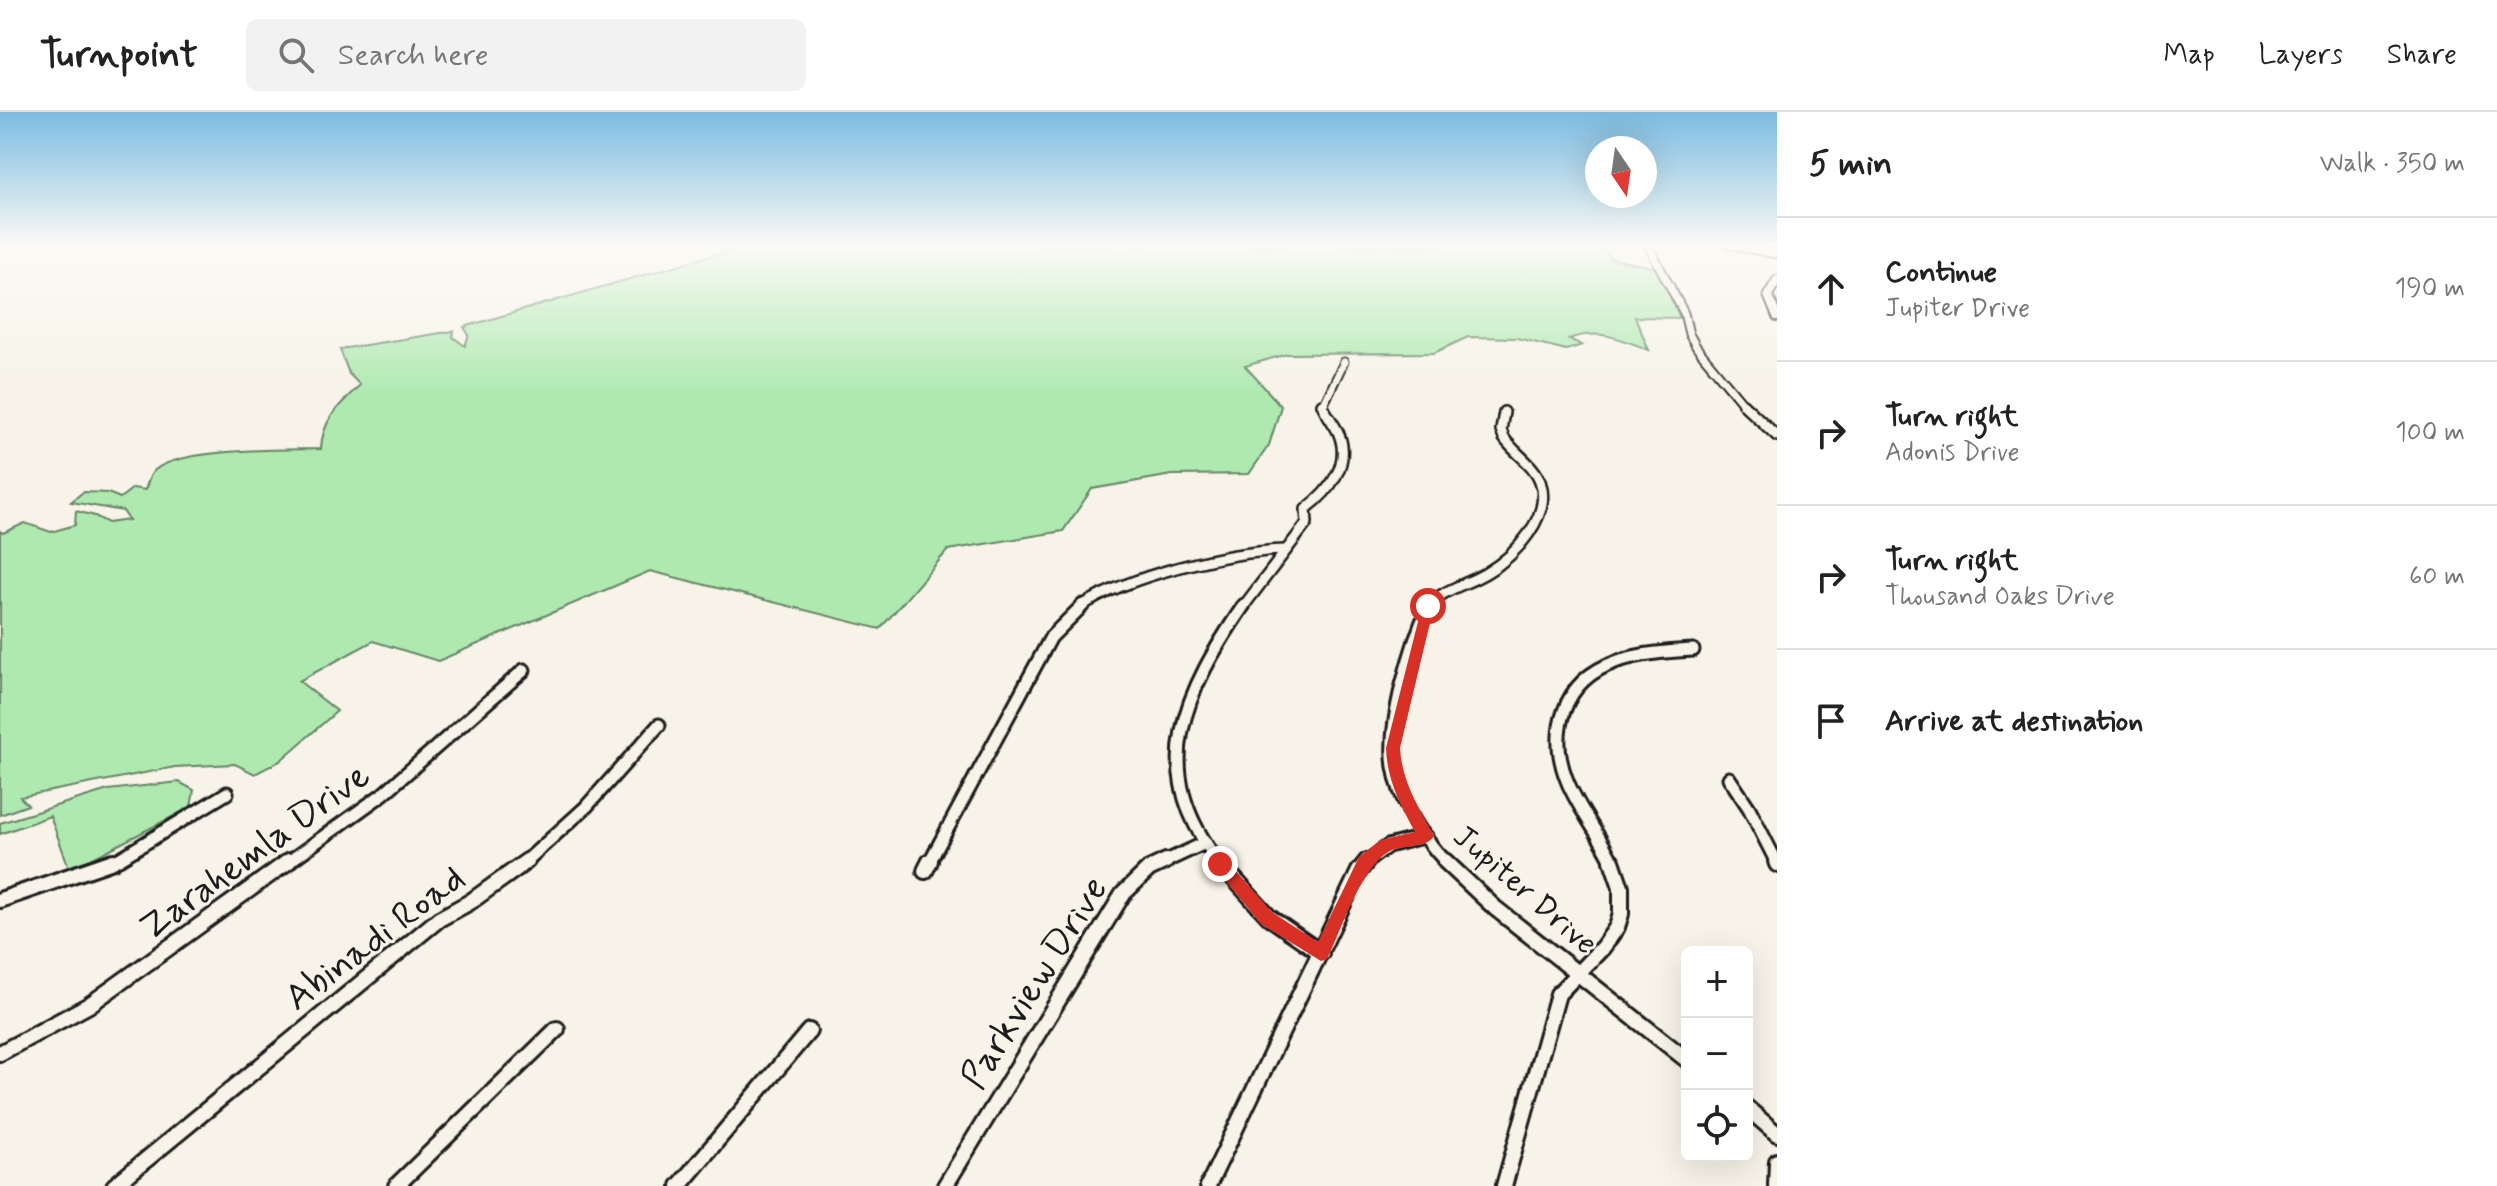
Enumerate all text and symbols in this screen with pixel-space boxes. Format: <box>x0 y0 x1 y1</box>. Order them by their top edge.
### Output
search box <box>246 19 806 91</box>
text: Turnpoint <box>40 31 198 80</box>
icon: search <box>274 33 318 77</box>
text: Search here <box>338 36 489 75</box>
text: Map <box>2164 37 2215 74</box>
text: Layers <box>2259 37 2343 74</box>
text: Share <box>2387 37 2457 74</box>
north arrow <box>1585 136 1657 208</box>
text: 5 min <box>1809 142 1892 187</box>
text: Walk · 350 m <box>2320 147 2465 181</box>
text: Continue <box>1885 253 1997 292</box>
icon: ahead <box>1809 267 1853 311</box>
text: 190 m <box>2395 272 2465 306</box>
text: Jupiter Drive <box>1885 292 2030 326</box>
text: Turn right <box>1885 397 2018 436</box>
icon: right <box>1809 411 1853 455</box>
text: 100 m <box>2395 416 2465 450</box>
text: Adonis Drive <box>1885 436 2020 470</box>
text: Turn right <box>1885 541 2018 580</box>
icon: right <box>1809 555 1853 599</box>
text: 60 m <box>2409 560 2465 594</box>
text: Thousand Oaks Drive <box>1885 580 2115 614</box>
route start <box>1410 588 1446 624</box>
icon: arrive <box>1809 699 1853 743</box>
text: Arrive at destination <box>1885 702 2143 741</box>
street label: Zarahemla Drive <box>130 752 381 952</box>
street label: Jupiter Drive <box>1444 816 1606 965</box>
route end <box>1202 846 1238 882</box>
street label: Abinadi Road <box>275 855 476 1023</box>
street label: Parkview Drive <box>950 868 1120 1099</box>
map controls <box>1681 946 1753 1162</box>
button: + <box>1681 946 1753 1018</box>
button: − <box>1681 1018 1753 1090</box>
button: locate <box>1681 1090 1753 1162</box>

